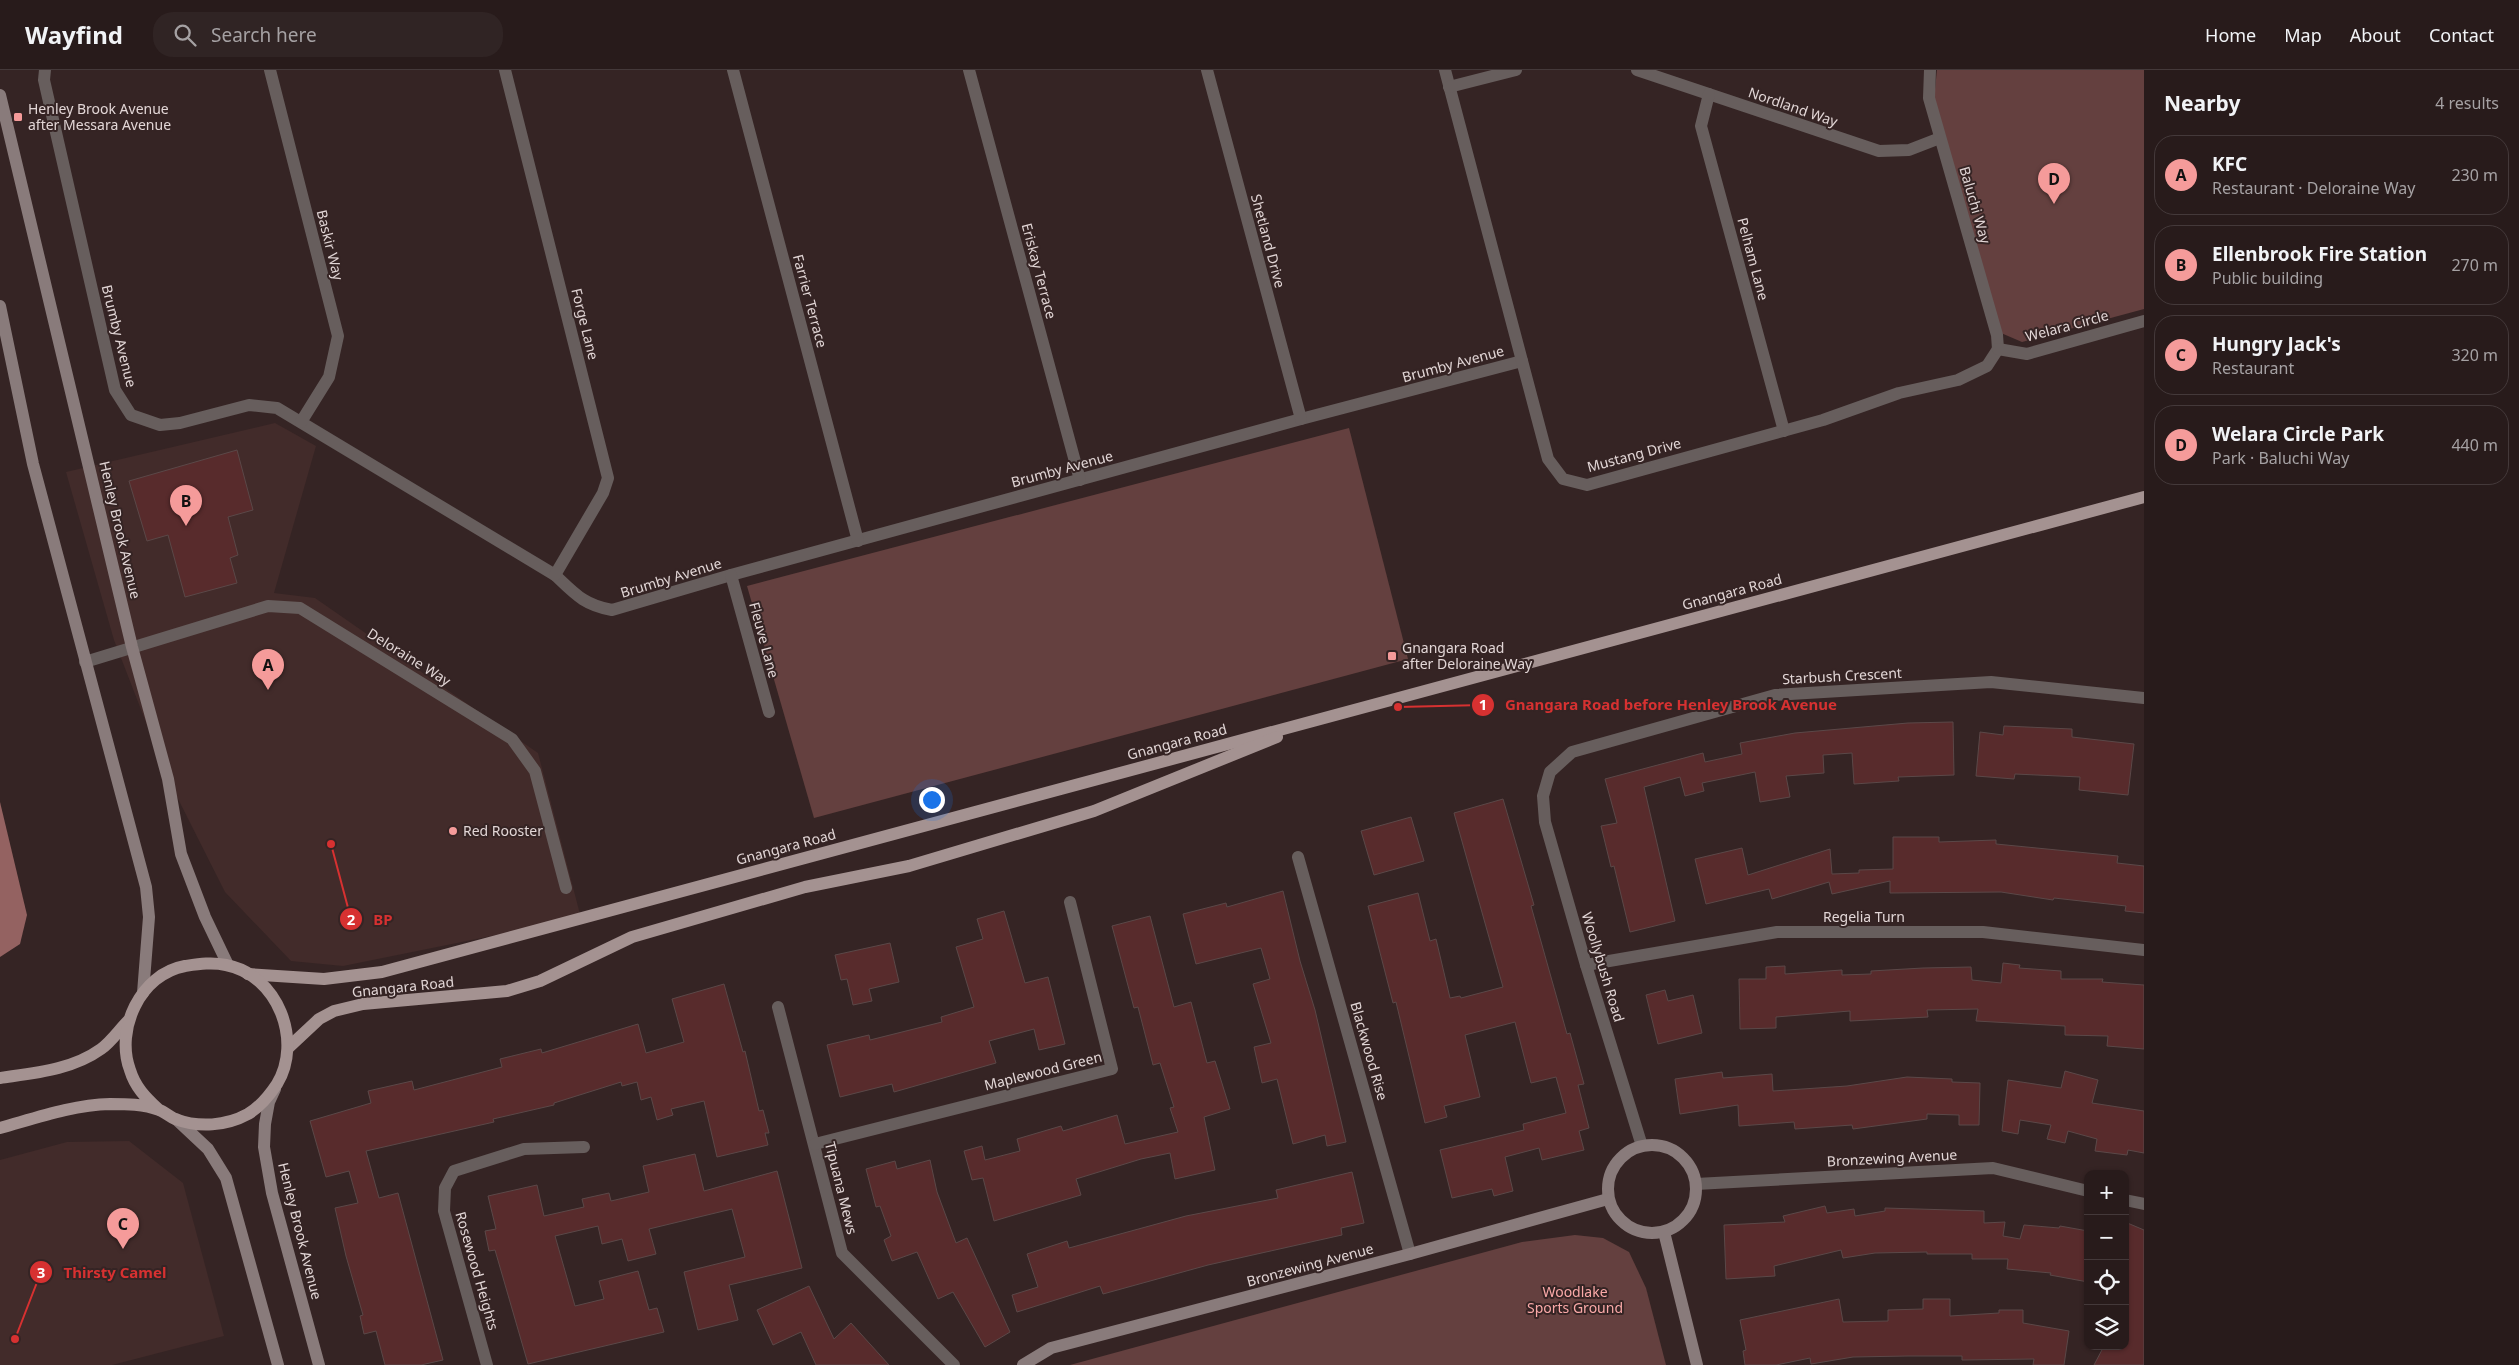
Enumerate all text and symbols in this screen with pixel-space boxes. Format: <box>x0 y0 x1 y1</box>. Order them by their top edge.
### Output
search box <box>153 12 503 57</box>
text: Wayfind <box>25 18 123 51</box>
icon: search <box>171 21 199 49</box>
text: Search here <box>211 22 317 48</box>
text: Home <box>2205 23 2256 47</box>
text: Map <box>2284 23 2322 47</box>
text: About <box>2350 23 2401 47</box>
text: Contact <box>2429 23 2494 47</box>
street label: Nordland Way <box>1746 82 1841 131</box>
text: Nearby <box>2164 89 2240 117</box>
text: 4 results <box>2435 92 2499 114</box>
place label: Henley Brook Avenue after Messara Avenue <box>28 99 171 134</box>
marker: Henley Brook Avenue after Messara Avenue <box>12 111 24 123</box>
text: KFC <box>2212 151 2247 177</box>
pin: D <box>2038 163 2070 204</box>
street label: Baluchi Way <box>1955 164 1996 247</box>
text: A <box>2175 164 2187 186</box>
text: 230 m <box>2451 164 2498 186</box>
text: Restaurant · Deloraine Way <box>2212 177 2416 199</box>
street label: Shetland Drive <box>1247 192 1290 290</box>
street label: Baskir Way <box>313 208 349 283</box>
street label: Pelham Lane <box>1733 215 1774 302</box>
street label: Eriskay Terrace <box>1018 221 1061 321</box>
text: Ellenbrook Fire Station <box>2212 241 2427 267</box>
street label: Farrier Terrace <box>789 252 832 350</box>
text: B <box>2176 254 2186 276</box>
text: 270 m <box>2451 254 2498 276</box>
text: Public building <box>2212 267 2323 289</box>
street label: Brumby Avenue <box>98 283 141 389</box>
street label: Forge Lane <box>567 286 604 362</box>
street label: Welara Circle <box>2023 305 2111 346</box>
text: Hungry Jack's <box>2212 331 2341 357</box>
street label: Brumby Avenue <box>1400 341 1506 386</box>
text: C <box>2176 344 2186 366</box>
text: 320 m <box>2451 344 2498 366</box>
text: Restaurant <box>2212 357 2294 379</box>
text: Welara Circle Park <box>2212 421 2384 447</box>
street label: Mustang Drive <box>1585 433 1683 476</box>
text: D <box>2175 434 2187 456</box>
text: 440 m <box>2451 434 2498 456</box>
street label: Brumby Avenue <box>1009 446 1115 491</box>
text: Park · Baluchi Way <box>2212 447 2349 469</box>
street label: Henley Brook Avenue <box>95 459 146 601</box>
pin: B <box>170 485 202 526</box>
street label: Brumby Avenue <box>618 553 724 602</box>
street label: Gnangara Road <box>1680 569 1784 614</box>
street label: Fleuve Lane <box>745 600 784 680</box>
street label: Deloraine Way <box>364 623 455 690</box>
place label: Gnangara Road after Deloraine Way <box>1402 638 1533 673</box>
pin: A <box>252 649 284 690</box>
marker: Gnangara Road after Deloraine Way <box>1386 650 1398 662</box>
street label: Starbush Crescent <box>1782 663 1902 688</box>
callout: Gnangara Road before Henley Brook Avenue <box>1470 690 1847 720</box>
text: 1 <box>1479 694 1487 714</box>
text: Gnangara Road before Henley Brook Avenue <box>1505 694 1837 714</box>
street label: Gnangara Road <box>1125 719 1229 764</box>
your location <box>919 787 945 813</box>
place label: Red Rooster <box>463 821 543 840</box>
street label: Gnangara Road <box>734 824 838 869</box>
marker: Red Rooster <box>447 825 459 837</box>
callout: BP <box>339 904 403 934</box>
street label: Regelia Turn <box>1823 907 1905 926</box>
text: 2 <box>347 909 356 929</box>
text: BP <box>373 909 393 929</box>
street label: Woollybush Road <box>1578 910 1629 1024</box>
street label: Gnangara Road <box>351 972 455 1001</box>
street label: Blackwood Rise <box>1346 999 1393 1103</box>
street label: Maplewood Green <box>982 1047 1104 1094</box>
street label: Tipuana Mews <box>821 1140 862 1236</box>
street label: Bronzewing Avenue <box>1826 1145 1958 1170</box>
street label: Henley Brook Avenue <box>274 1160 327 1302</box>
map controls <box>2084 1170 2129 1350</box>
button: + <box>2084 1170 2129 1215</box>
pin: C <box>107 1208 139 1249</box>
street label: Rosewood Heights <box>451 1209 504 1333</box>
button: − <box>2084 1215 2129 1260</box>
street label: Bronzewing Avenue <box>1244 1238 1375 1291</box>
callout: Thirsty Camel <box>28 1257 176 1287</box>
button: locate <box>2084 1260 2129 1305</box>
text: 3 <box>37 1262 45 1282</box>
text: Thirsty Camel <box>64 1262 166 1282</box>
park label: Woodlake Sports Ground <box>1527 1282 1623 1317</box>
button: layers <box>2084 1305 2129 1350</box>

